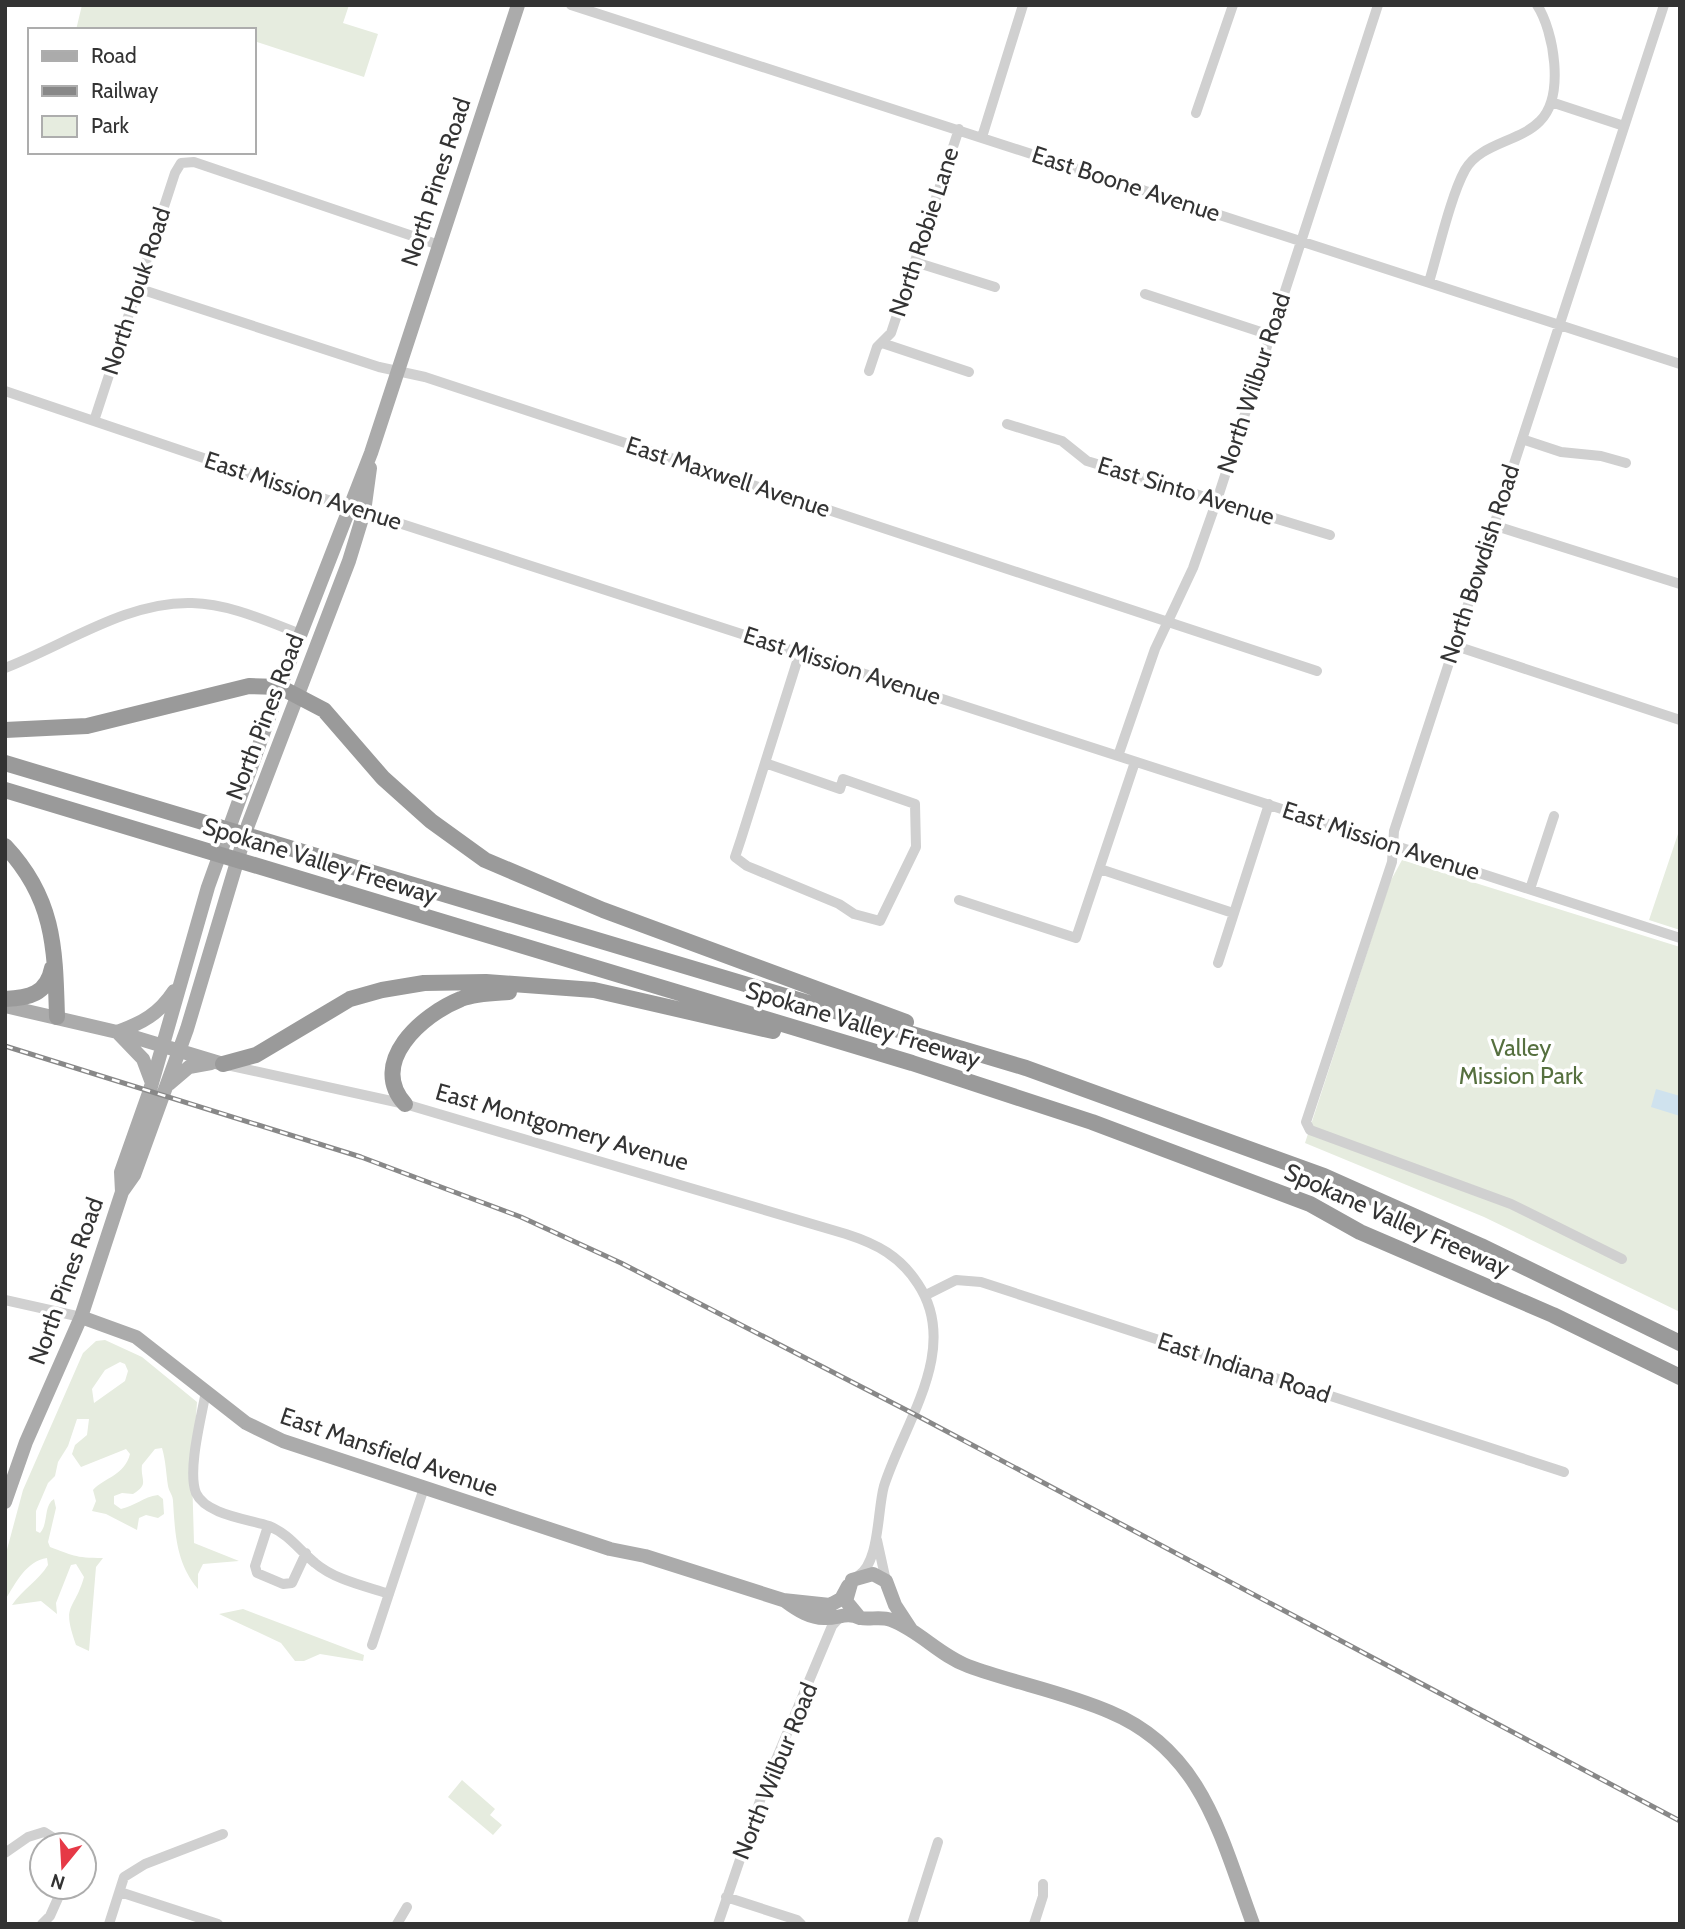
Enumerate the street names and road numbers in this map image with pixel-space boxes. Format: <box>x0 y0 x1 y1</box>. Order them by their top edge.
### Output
street label: North Pines Road <box>395 94 476 270</box>
street label: East Boone Avenue <box>1028 139 1224 228</box>
street label: North Robie Lane <box>882 143 965 320</box>
street label: North Houk Road <box>95 203 176 378</box>
street label: North Wilbur Road <box>1211 289 1296 477</box>
street label: East Maxwell Avenue <box>622 430 834 523</box>
street label: East Mission Avenue <box>201 445 405 536</box>
street label: East Sinto Avenue <box>1094 450 1278 531</box>
street label: North Bowdish Road <box>1434 461 1525 667</box>
street label: East Mission Avenue <box>740 620 944 711</box>
street label: North Pines Road <box>220 630 310 804</box>
street label: East Mission Avenue <box>1279 795 1483 886</box>
street label: Spokane Valley Freeway <box>199 811 441 910</box>
street label: Spokane Valley Freeway <box>742 975 984 1074</box>
street label: East Montgomery Avenue <box>432 1077 692 1177</box>
street label: Spokane Valley Freeway <box>1280 1157 1514 1282</box>
street label: North Pines Road <box>22 1193 109 1368</box>
street label: East Indiana Road <box>1154 1326 1334 1409</box>
street label: East Mansfield Avenue <box>277 1401 502 1502</box>
street label: North Wilbur Road <box>726 1678 823 1863</box>

